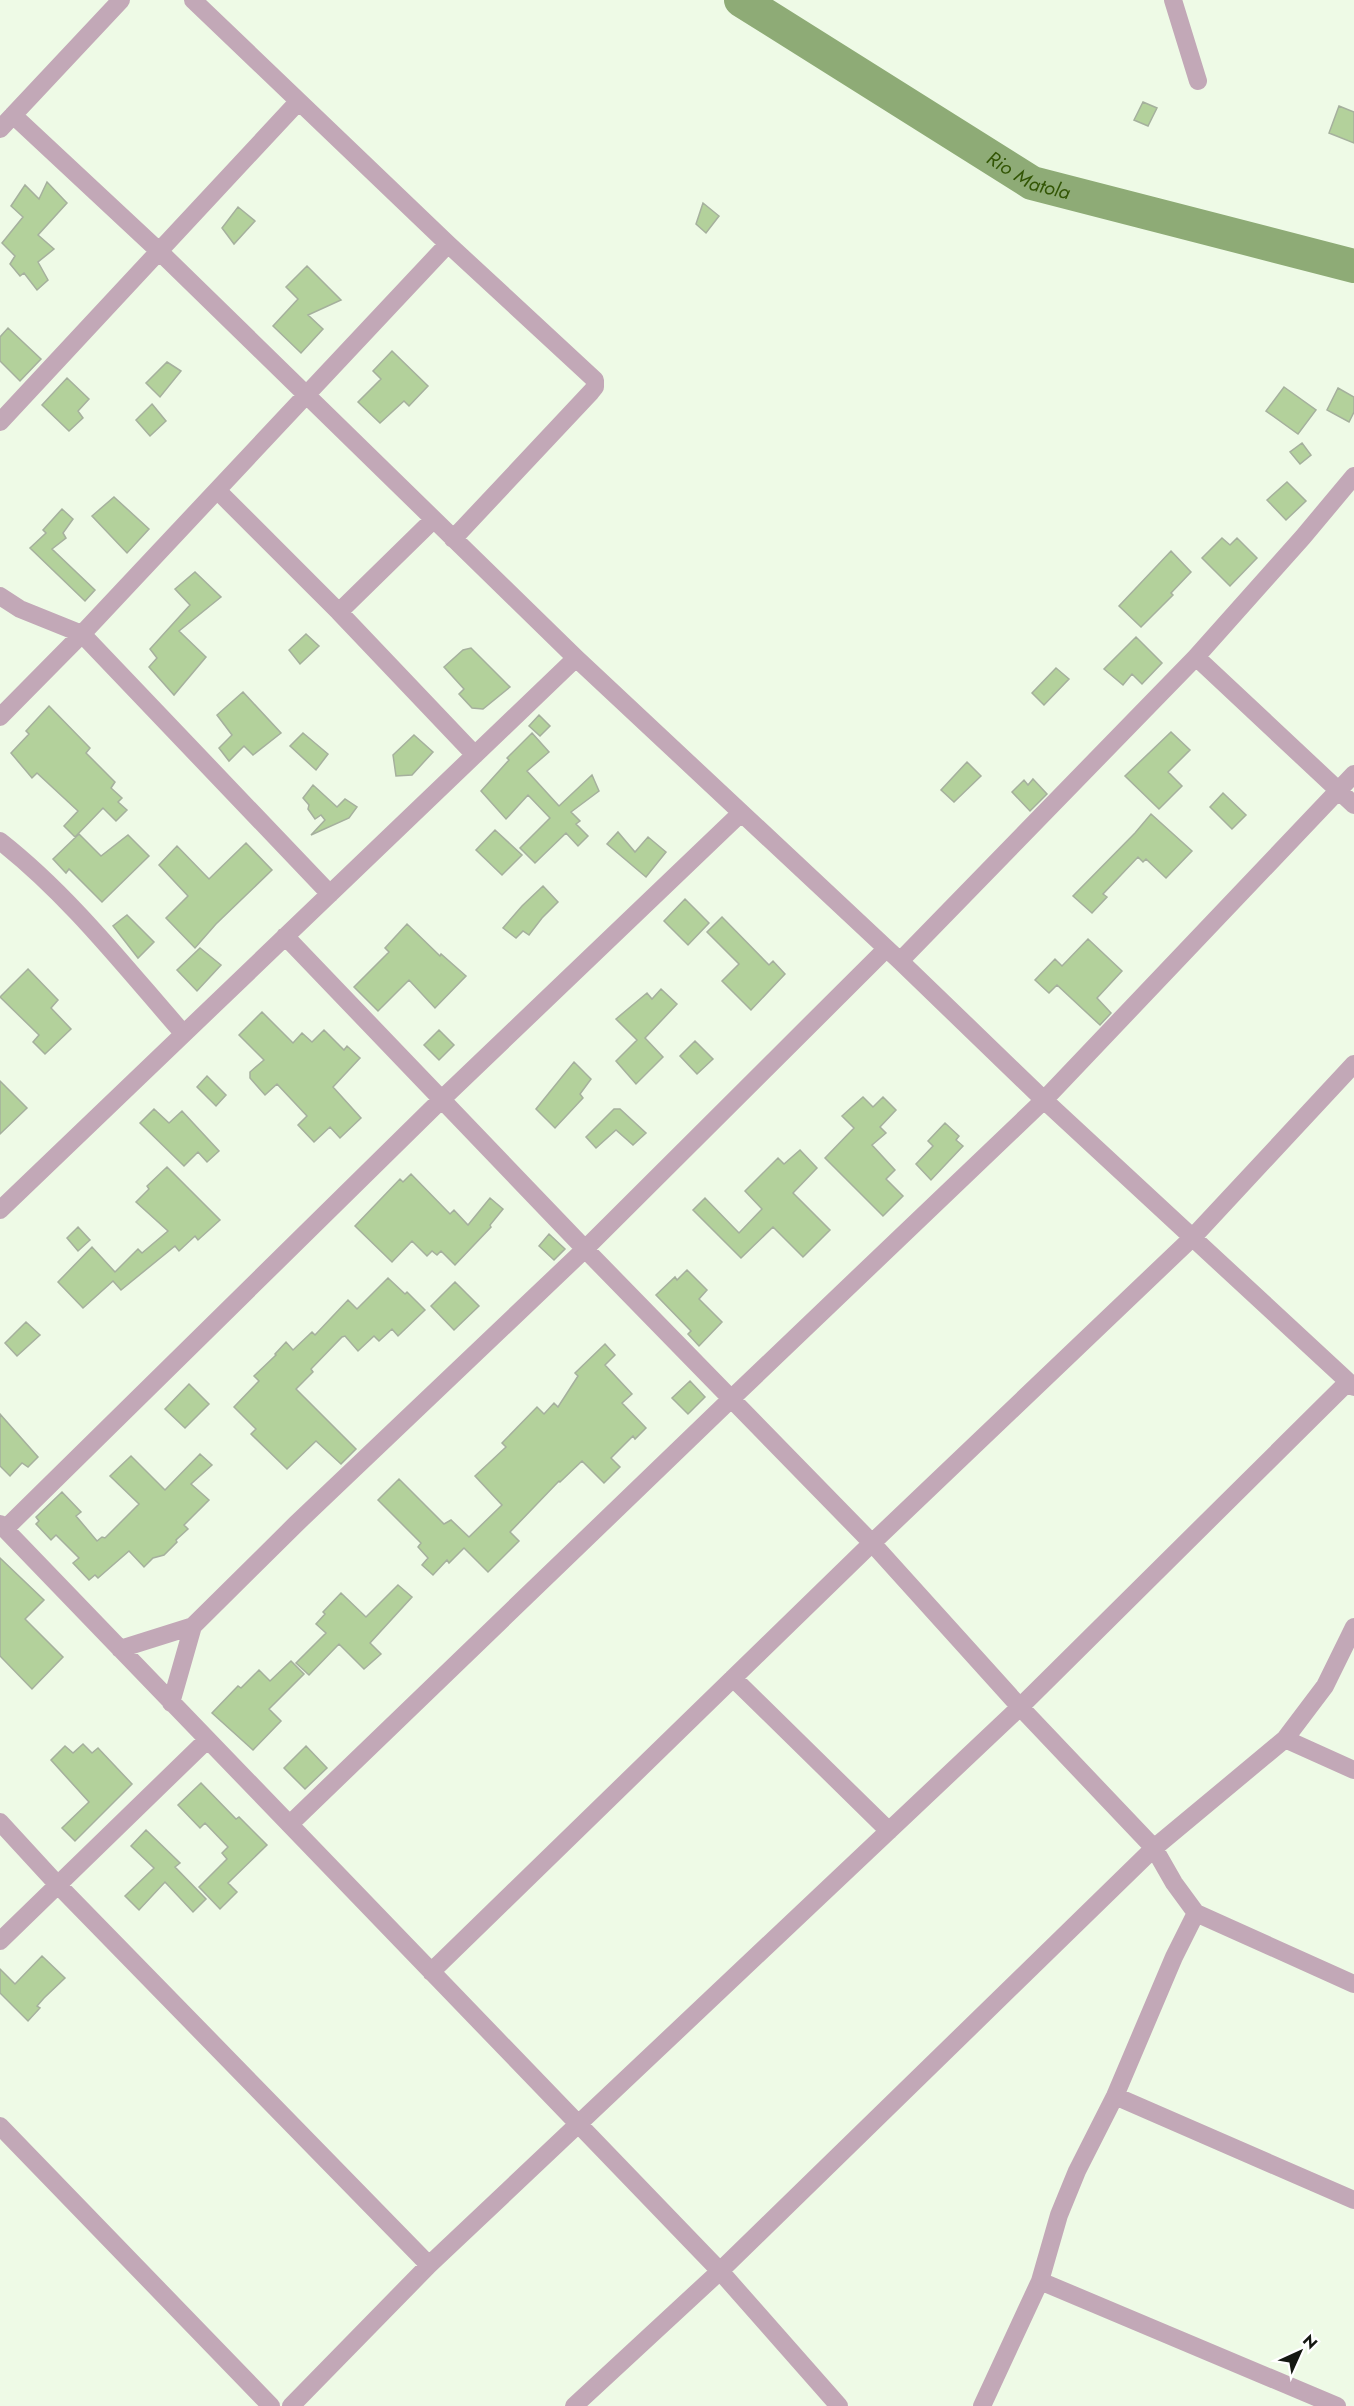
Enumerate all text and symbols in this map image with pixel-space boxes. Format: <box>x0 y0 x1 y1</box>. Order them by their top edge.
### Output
water label: Rio Matola <box>981 144 1074 207</box>
north arrow <box>1270 2322 1330 2382</box>
text: N <box>1298 2329 1323 2354</box>

